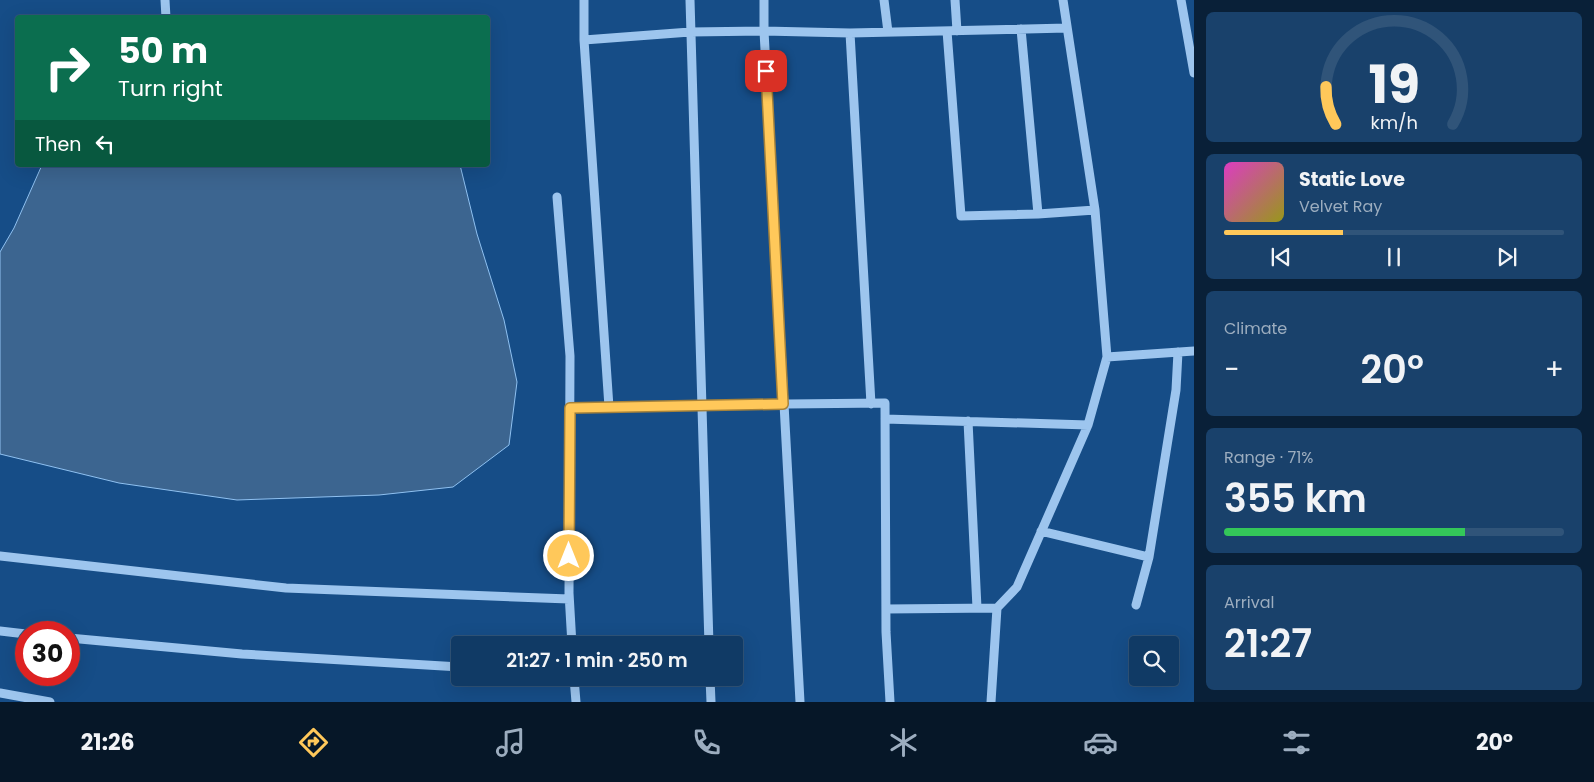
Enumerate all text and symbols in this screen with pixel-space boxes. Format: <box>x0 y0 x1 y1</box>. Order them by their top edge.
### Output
text: 50 m <box>118 26 208 75</box>
icon: right <box>35 35 100 100</box>
text: 19 <box>1368 48 1420 121</box>
pin <box>745 50 787 92</box>
icon: arrive <box>752 57 780 85</box>
text: Turn right <box>118 73 223 104</box>
text: km/h <box>1370 110 1418 135</box>
icon: left <box>91 130 119 158</box>
text: Then <box>35 131 81 158</box>
text: Static Love <box>1299 166 1405 193</box>
text: Velvet Ray <box>1299 195 1382 218</box>
icon: previous <box>1267 243 1295 271</box>
icon: pause <box>1380 243 1408 271</box>
icon: next <box>1493 243 1521 271</box>
text: Climate <box>1224 317 1287 340</box>
text: 20° <box>1361 343 1424 396</box>
text: − <box>1224 350 1239 389</box>
text: + <box>1545 350 1564 389</box>
text: Range · 71% <box>1224 446 1313 469</box>
text: 355 km <box>1224 472 1367 525</box>
position arrow <box>542 529 594 581</box>
text: Arrival <box>1224 591 1274 614</box>
text: 21:27 <box>1224 617 1312 670</box>
speed limit sign: 30 <box>15 621 80 686</box>
map controls <box>1129 636 1179 686</box>
button: search <box>1129 636 1179 686</box>
text: 21:27 · 1 min · 250 m <box>506 647 688 674</box>
icon: directions <box>296 725 331 760</box>
icon: music <box>493 725 528 760</box>
icon: phone <box>689 725 724 760</box>
icon: climate <box>886 725 921 760</box>
icon: car <box>1083 725 1118 760</box>
icon: filters <box>1279 725 1314 760</box>
text: 21:26 <box>81 727 134 758</box>
text: 20° <box>1476 727 1513 758</box>

